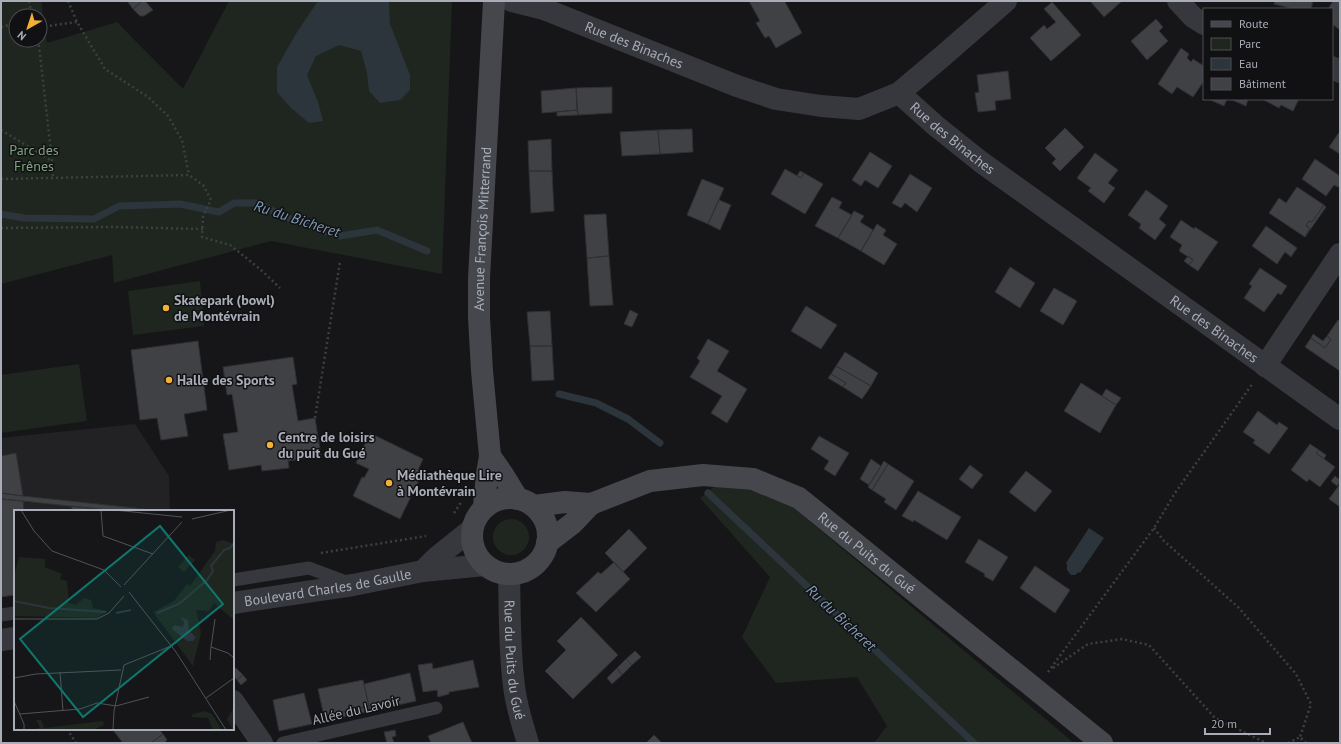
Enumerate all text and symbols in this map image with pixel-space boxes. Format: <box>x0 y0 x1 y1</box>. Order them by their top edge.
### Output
north arrow <box>8 8 48 48</box>
legend <box>1203 8 1333 100</box>
text: Route <box>1239 16 1269 31</box>
street label: Rue des Binaches <box>582 17 686 73</box>
text: N <box>14 28 29 43</box>
text: Parc <box>1239 36 1261 51</box>
text: Eau <box>1239 56 1258 71</box>
text: Bâtiment <box>1239 76 1286 91</box>
street label: Rue des Binaches <box>906 98 999 178</box>
park label: Parc des Frênes <box>9 141 59 175</box>
street label: Avenue François Mitterrand <box>470 146 495 311</box>
water label: Ru du Bicheret <box>252 196 344 242</box>
place label: Skatepark (bowl) de Montévrain <box>174 291 275 325</box>
street label: Rue des Binaches <box>1166 291 1262 367</box>
marker: Skatepark (bowl) de Montévrain <box>161 303 171 313</box>
place label: Halle des Sports <box>177 371 275 389</box>
marker: Halle des Sports <box>164 375 174 385</box>
place label: Centre de loisirs du puit du Gué <box>278 428 375 462</box>
marker: Centre de loisirs du puit du Gué <box>265 440 275 450</box>
place label: Médiathèque Lire à Montévrain <box>397 466 502 500</box>
marker: Médiathèque Lire à Montévrain <box>384 478 394 488</box>
street label: Rue du Puits du Gué <box>814 508 919 598</box>
inset map <box>14 510 234 730</box>
street label: Boulevard Charles de Gaulle <box>243 565 413 610</box>
water label: Ru du Bicheret <box>802 580 881 656</box>
street label: Rue du Puits du Gué <box>500 600 530 722</box>
street label: Allée du Lavoir <box>310 691 402 729</box>
scale bar <box>1205 710 1270 736</box>
text: 20 m <box>1211 716 1237 731</box>

